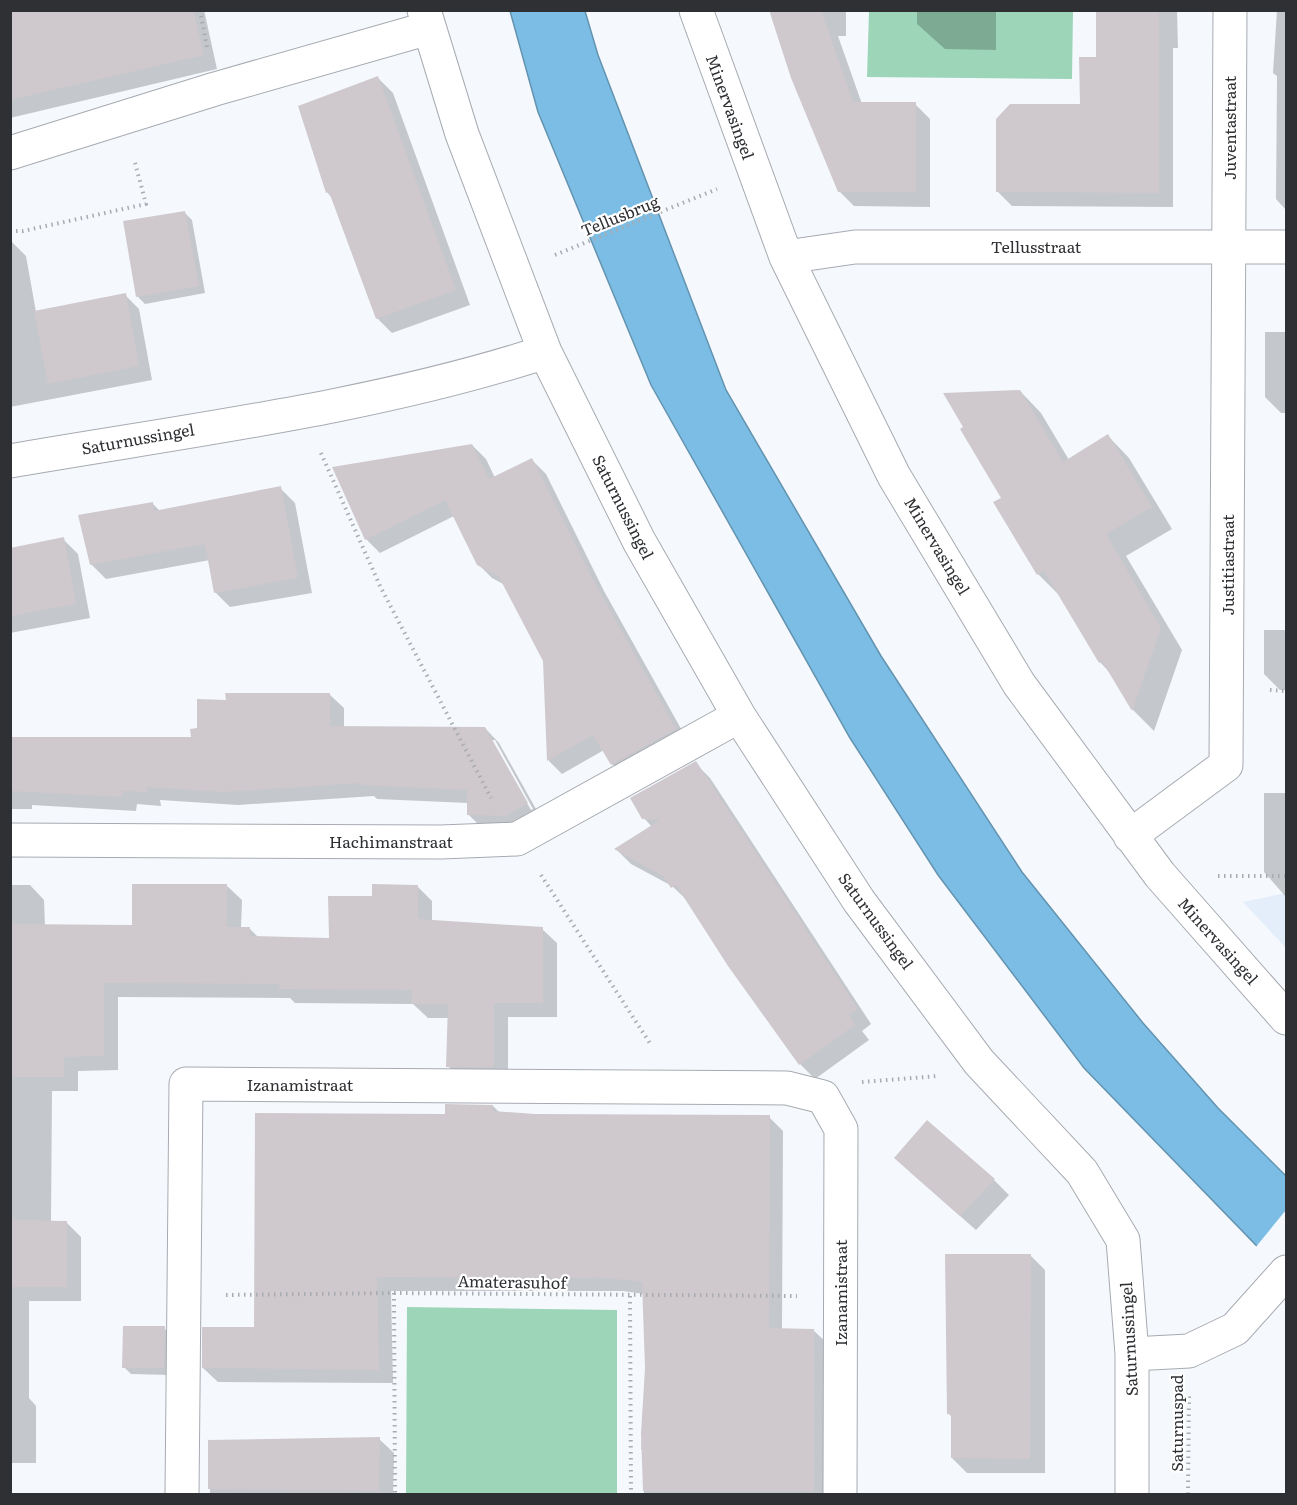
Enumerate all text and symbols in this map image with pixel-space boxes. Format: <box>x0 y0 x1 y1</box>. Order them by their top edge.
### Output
street label: Minervasingel <box>701 51 761 163</box>
street label: Juventastraat <box>1217 75 1241 180</box>
street label: Tellusbrug <box>577 188 662 242</box>
street label: Tellusstraat <box>991 234 1082 258</box>
street label: Saturnussingel <box>79 416 196 460</box>
street label: Saturnussingel <box>587 450 661 563</box>
street label: Minervasingel <box>899 492 977 599</box>
street label: Justitiastraat <box>1215 514 1239 616</box>
street label: Hachimanstraat <box>329 829 454 853</box>
street label: Saturnussingel <box>834 867 920 974</box>
street label: Minervasingel <box>1173 891 1265 989</box>
street label: Izanamistraat <box>247 1072 354 1096</box>
street label: Izanamistraat <box>828 1239 852 1346</box>
street label: Amaterasuhof <box>457 1268 569 1294</box>
street label: Saturnussingel <box>1113 1281 1143 1397</box>
street label: Saturnuspad <box>1164 1374 1188 1472</box>

